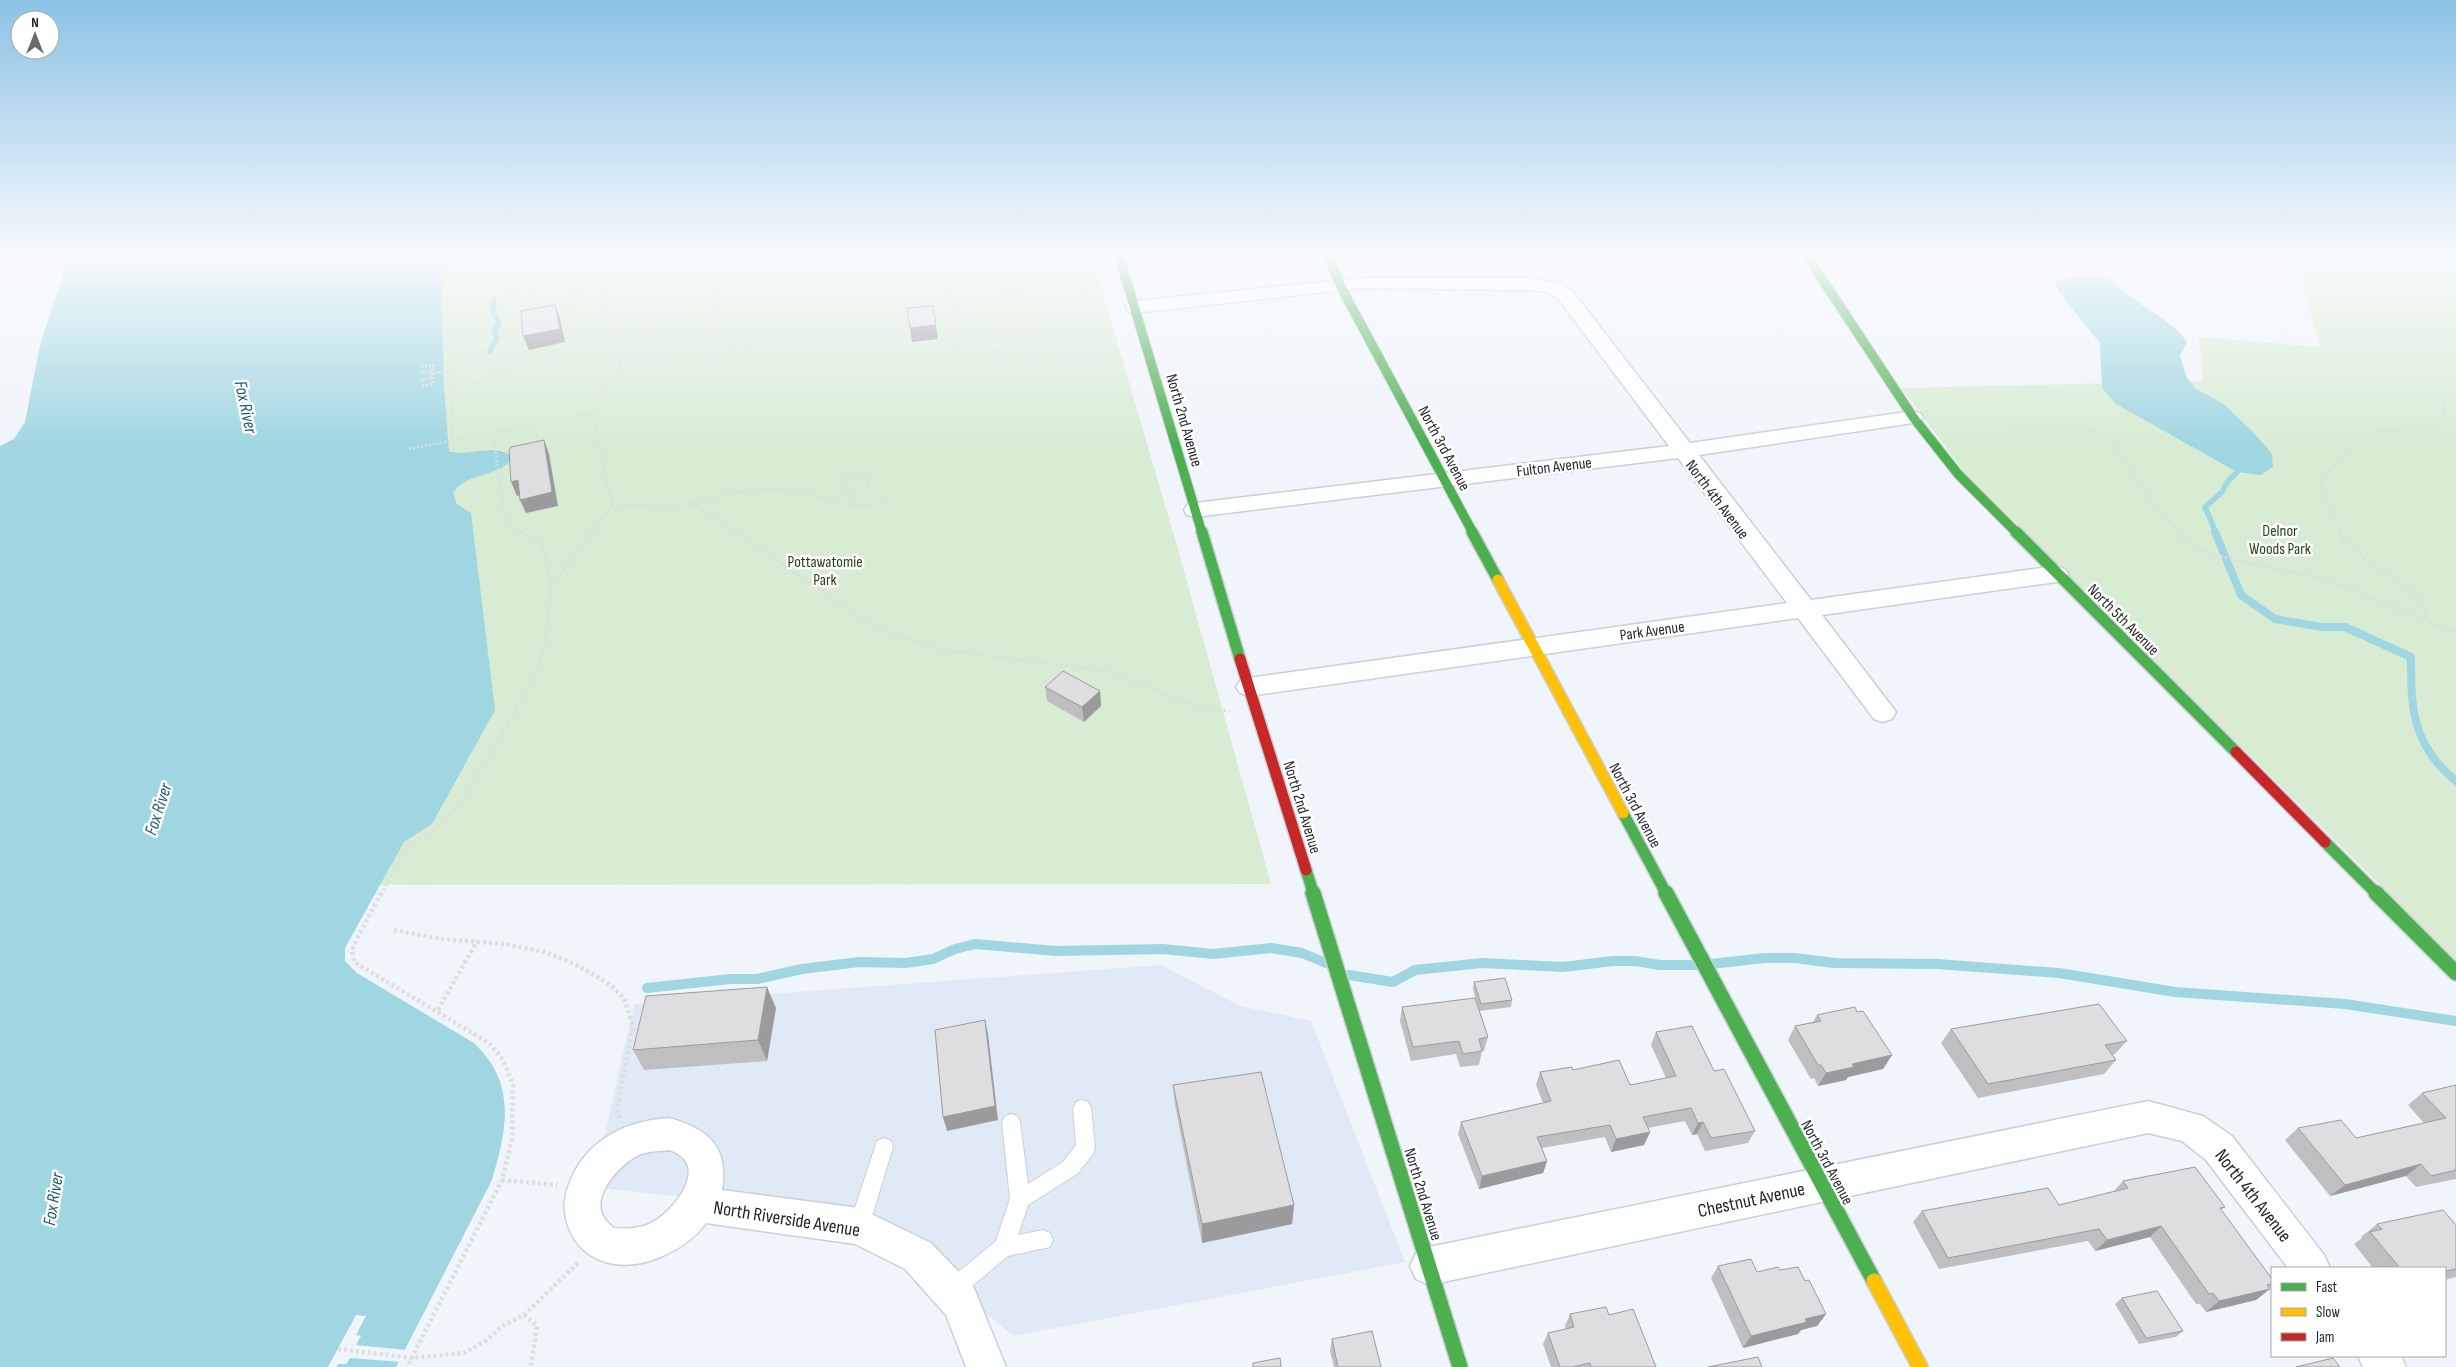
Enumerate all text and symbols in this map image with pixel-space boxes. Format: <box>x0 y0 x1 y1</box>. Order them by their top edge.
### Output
north arrow <box>10 10 60 60</box>
text: N <box>31 14 39 31</box>
street label: North 2nd Avenue <box>1161 372 1206 469</box>
water label: Fox River <box>230 379 262 436</box>
street label: North 3rd Avenue <box>1413 403 1474 494</box>
street label: Fulton Avenue <box>1515 453 1593 482</box>
street label: North 4th Avenue <box>1681 457 1753 543</box>
park label: Delnor Woods Park <box>2249 522 2311 559</box>
park label: Pottawatomie Park <box>787 553 863 590</box>
street label: North 5th Avenue <box>2083 580 2163 660</box>
street label: Park Avenue <box>1619 618 1686 645</box>
street label: North 2nd Avenue <box>1279 759 1325 856</box>
street label: North 3rd Avenue <box>1604 760 1665 851</box>
water label: Fox River <box>140 780 177 838</box>
street label: North 3rd Avenue <box>1796 1117 1857 1208</box>
street label: North 4th Avenue <box>2209 1145 2296 1247</box>
street label: North 2nd Avenue <box>1400 1146 1446 1243</box>
water label: Fox River <box>39 1170 68 1227</box>
street label: Chestnut Avenue <box>1696 1178 1807 1223</box>
street label: North Riverside Avenue <box>712 1197 862 1242</box>
legend <box>2271 1267 2446 1357</box>
text: Fast <box>2316 1278 2338 1297</box>
text: Slow <box>2316 1303 2340 1322</box>
text: Jam <box>2315 1328 2334 1347</box>

